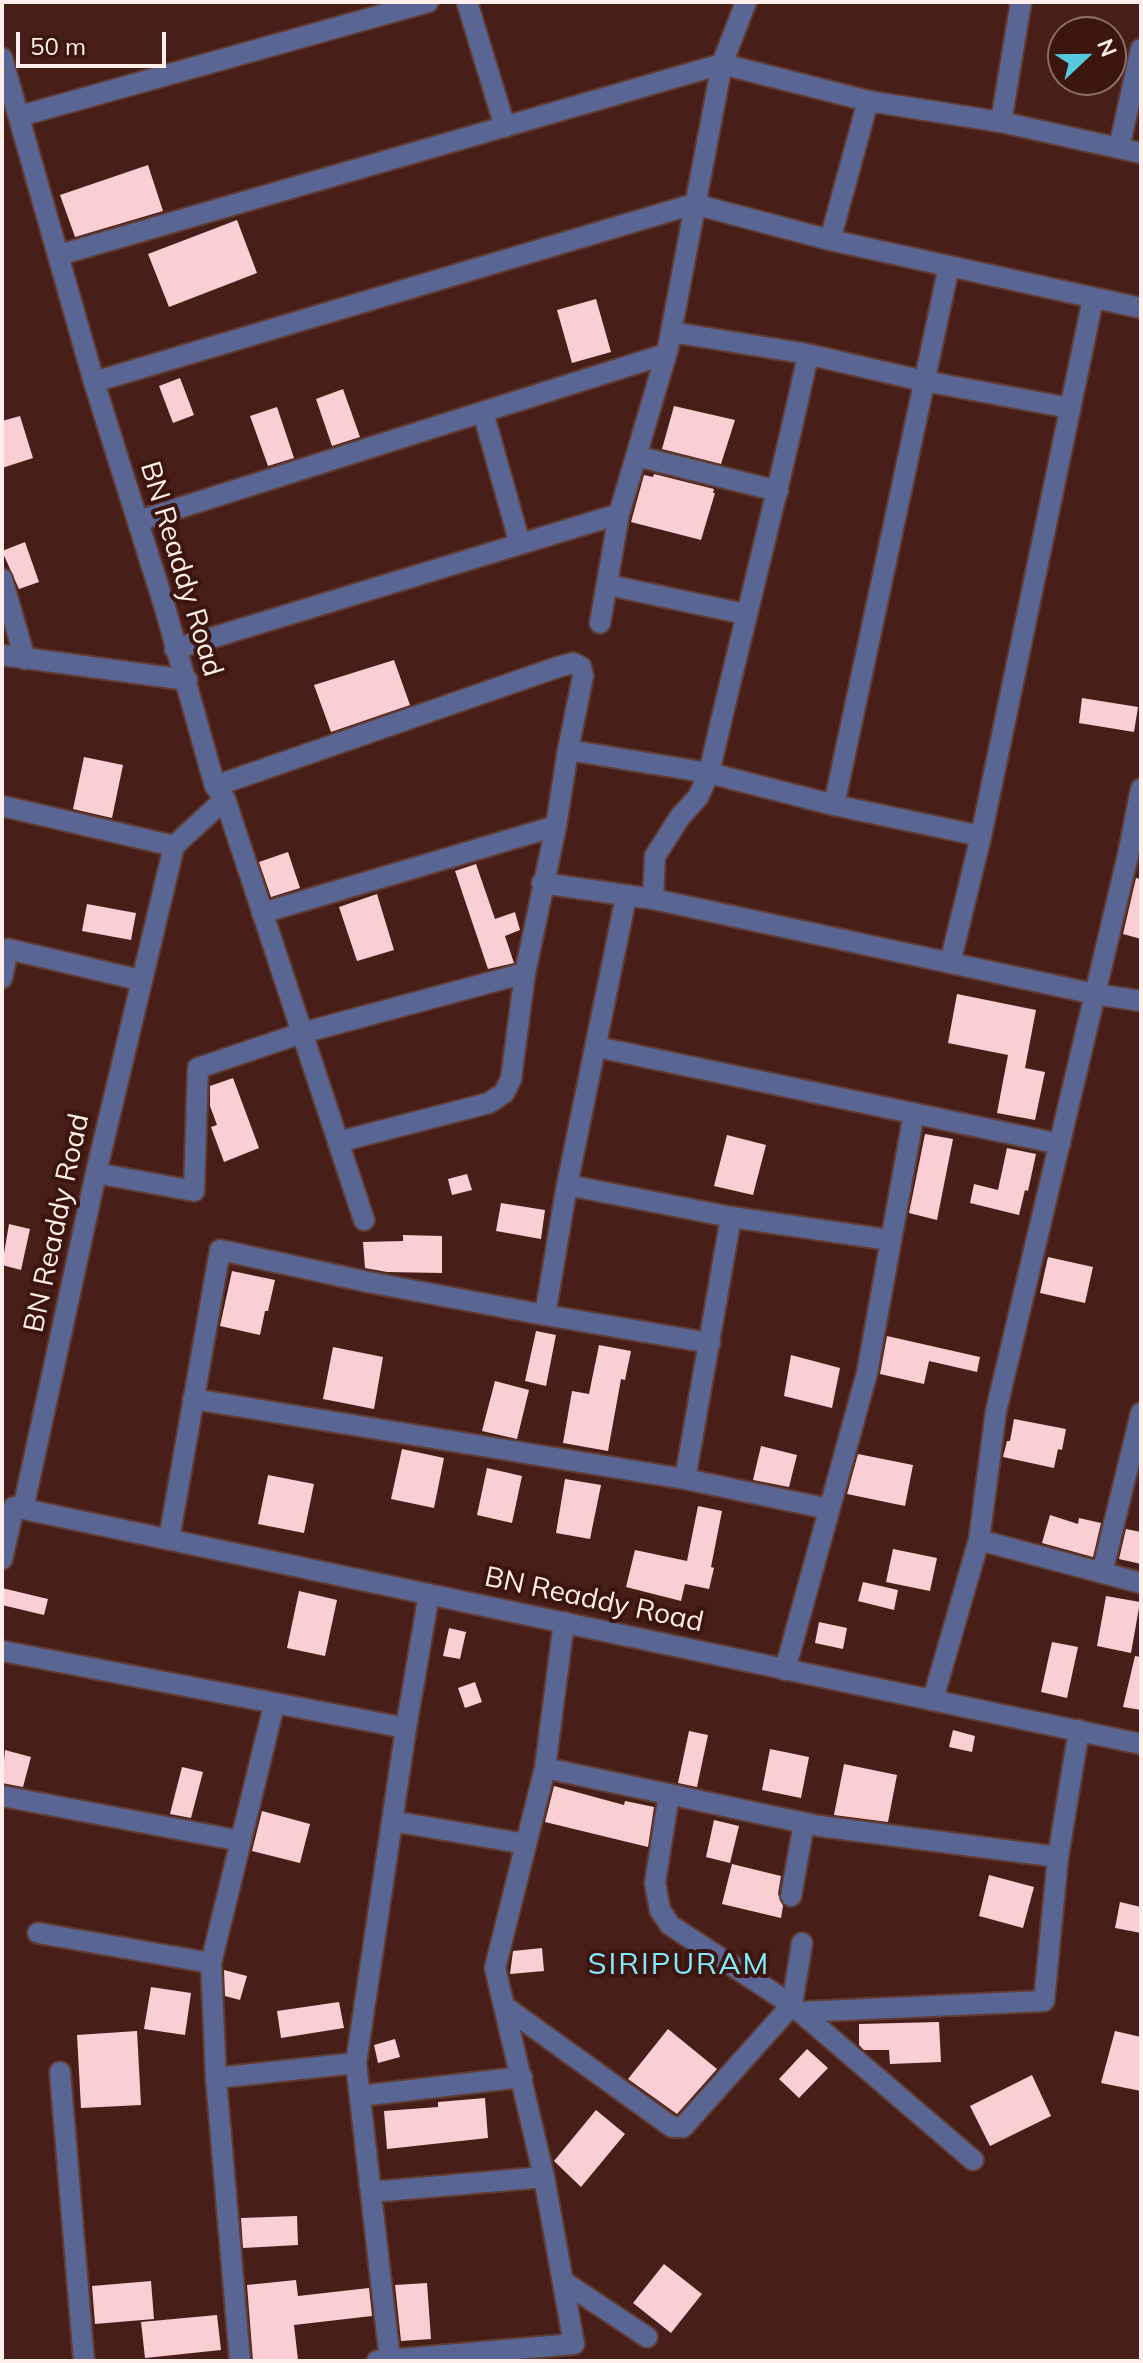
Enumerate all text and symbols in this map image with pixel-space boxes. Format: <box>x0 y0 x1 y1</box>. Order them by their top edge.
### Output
scale bar <box>20 16 170 66</box>
north arrow <box>1047 16 1127 96</box>
text: 50 m <box>30 31 86 61</box>
text: N <box>1091 35 1123 61</box>
street label: BN Readdy Road <box>132 458 230 680</box>
street label: BN Readdy Road <box>17 1111 97 1335</box>
street label: BN Readdy Road <box>482 1560 706 1640</box>
district label: SIRIPURAM <box>588 1947 770 1983</box>

